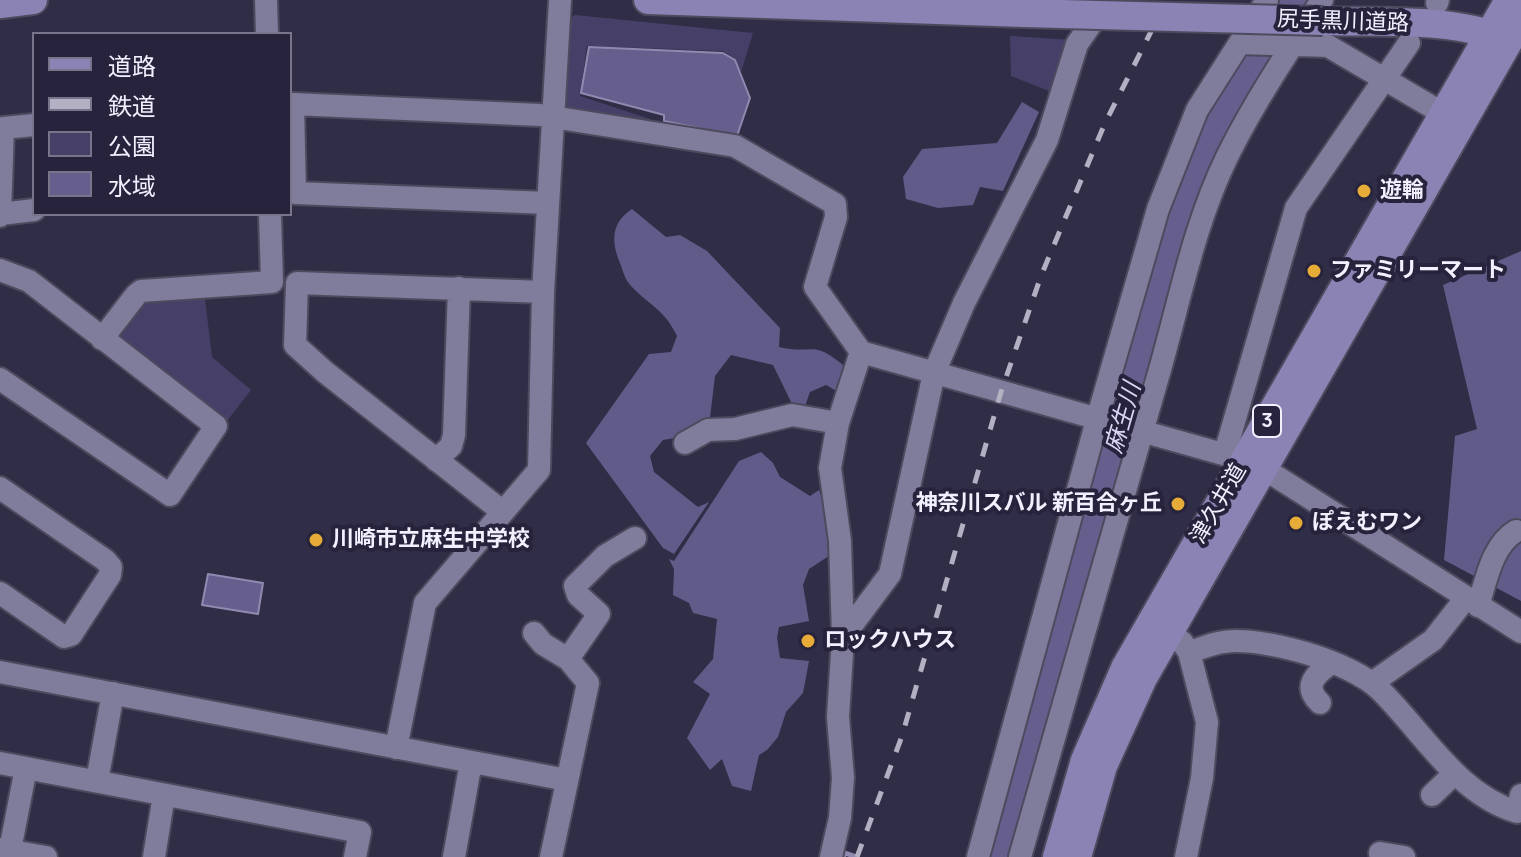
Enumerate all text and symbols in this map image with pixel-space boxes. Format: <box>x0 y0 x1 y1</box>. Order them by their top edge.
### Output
street label: 尻手黒川道路 <box>1277 7 1409 37</box>
legend <box>32 32 292 216</box>
text: 道路 <box>108 49 156 82</box>
text: 鉄道 <box>108 89 156 122</box>
text: 公園 <box>108 129 156 162</box>
text: 水域 <box>108 169 156 202</box>
place label: 遊輪 <box>1380 178 1424 204</box>
marker: 遊輪 <box>1355 182 1373 200</box>
place label: ファミリーマート <box>1330 258 1506 284</box>
marker: ファミリーマート <box>1305 262 1323 280</box>
water label: 麻生川 <box>1100 379 1148 457</box>
road number: 3 <box>1253 405 1281 437</box>
street label: 津久井道 <box>1186 459 1252 549</box>
place label: 神奈川スバル 新百合ヶ丘 <box>916 491 1162 517</box>
marker: 神奈川スバル 新百合ヶ丘 <box>1169 495 1187 513</box>
place label: ぽえむワン <box>1312 510 1422 536</box>
marker: ぽえむワン <box>1287 514 1305 532</box>
place label: 川崎市立麻生中学校 <box>332 527 530 553</box>
marker: 川崎市立麻生中学校 <box>307 531 325 549</box>
place label: ロックハウス <box>824 628 956 654</box>
marker: ロックハウス <box>799 632 817 650</box>

